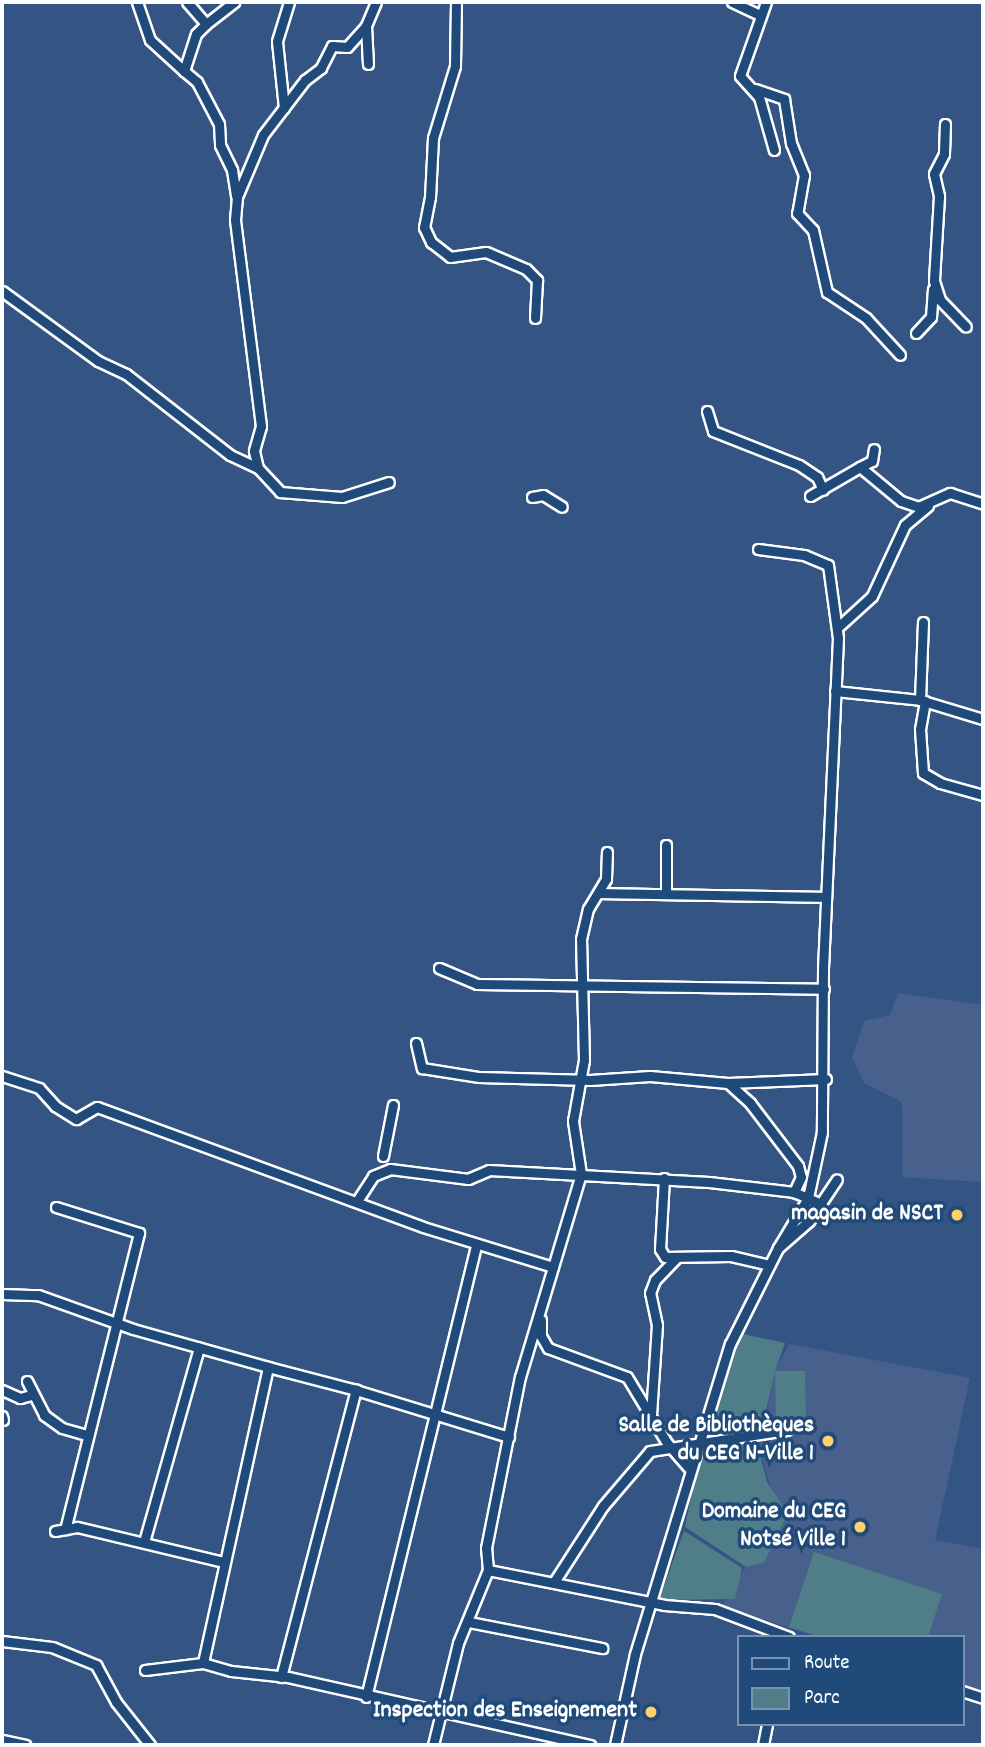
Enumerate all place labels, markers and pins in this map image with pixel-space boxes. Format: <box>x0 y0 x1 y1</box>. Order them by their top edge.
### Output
place label: magasin de NSCT <box>791 1201 943 1229</box>
marker: magasin de NSCT <box>949 1207 965 1223</box>
place label: Salle de Bibliothèques du CEG N-Ville 1 <box>619 1413 814 1469</box>
marker: Salle de Bibliothèques du CEG N-Ville 1 <box>820 1433 836 1449</box>
place label: Domaine du CEG Notsé Ville 1 <box>702 1499 846 1555</box>
marker: Domaine du CEG Notsé Ville 1 <box>852 1519 868 1535</box>
place label: Inspection des Enseignement <box>373 1698 637 1726</box>
marker: Inspection des Enseignement <box>643 1704 659 1720</box>

